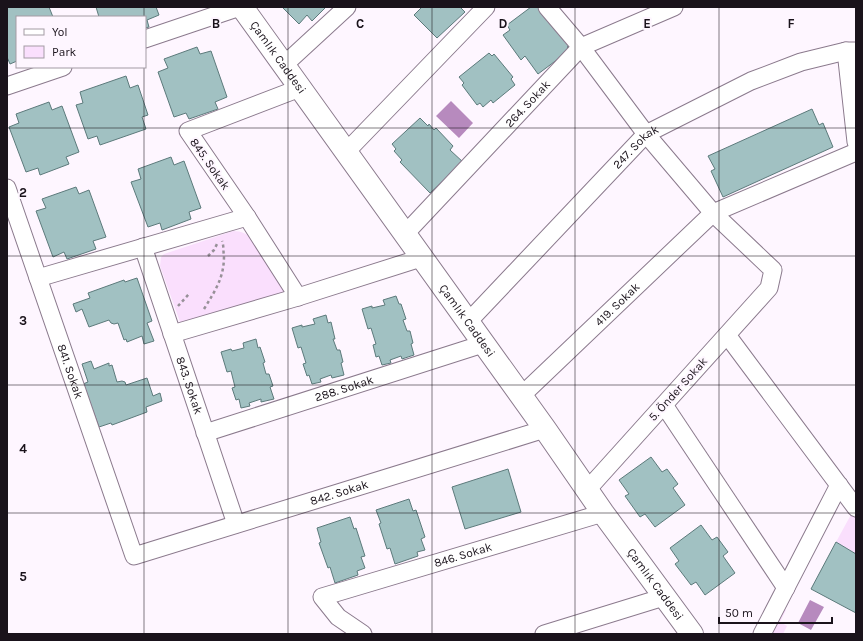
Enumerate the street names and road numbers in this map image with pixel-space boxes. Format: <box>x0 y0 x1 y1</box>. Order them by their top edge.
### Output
street label: Çamlık Caddesi <box>247 18 309 96</box>
street label: 264. Sokak <box>502 77 553 130</box>
street label: 247. Sokak <box>610 122 661 172</box>
street label: 845. Sokak <box>187 135 233 193</box>
street label: 419. Sokak <box>592 279 643 329</box>
street label: Çamlık Caddesi <box>436 282 498 360</box>
street label: 841. Sokak <box>54 342 86 401</box>
street label: 5. Önder Sokak <box>646 354 711 424</box>
street label: 843. Sokak <box>173 355 206 416</box>
street label: 288. Sokak <box>313 372 375 404</box>
street label: 842. Sokak <box>308 477 370 508</box>
street label: 846. Sokak <box>432 539 494 570</box>
street label: Çamlık Caddesi <box>624 545 687 623</box>

